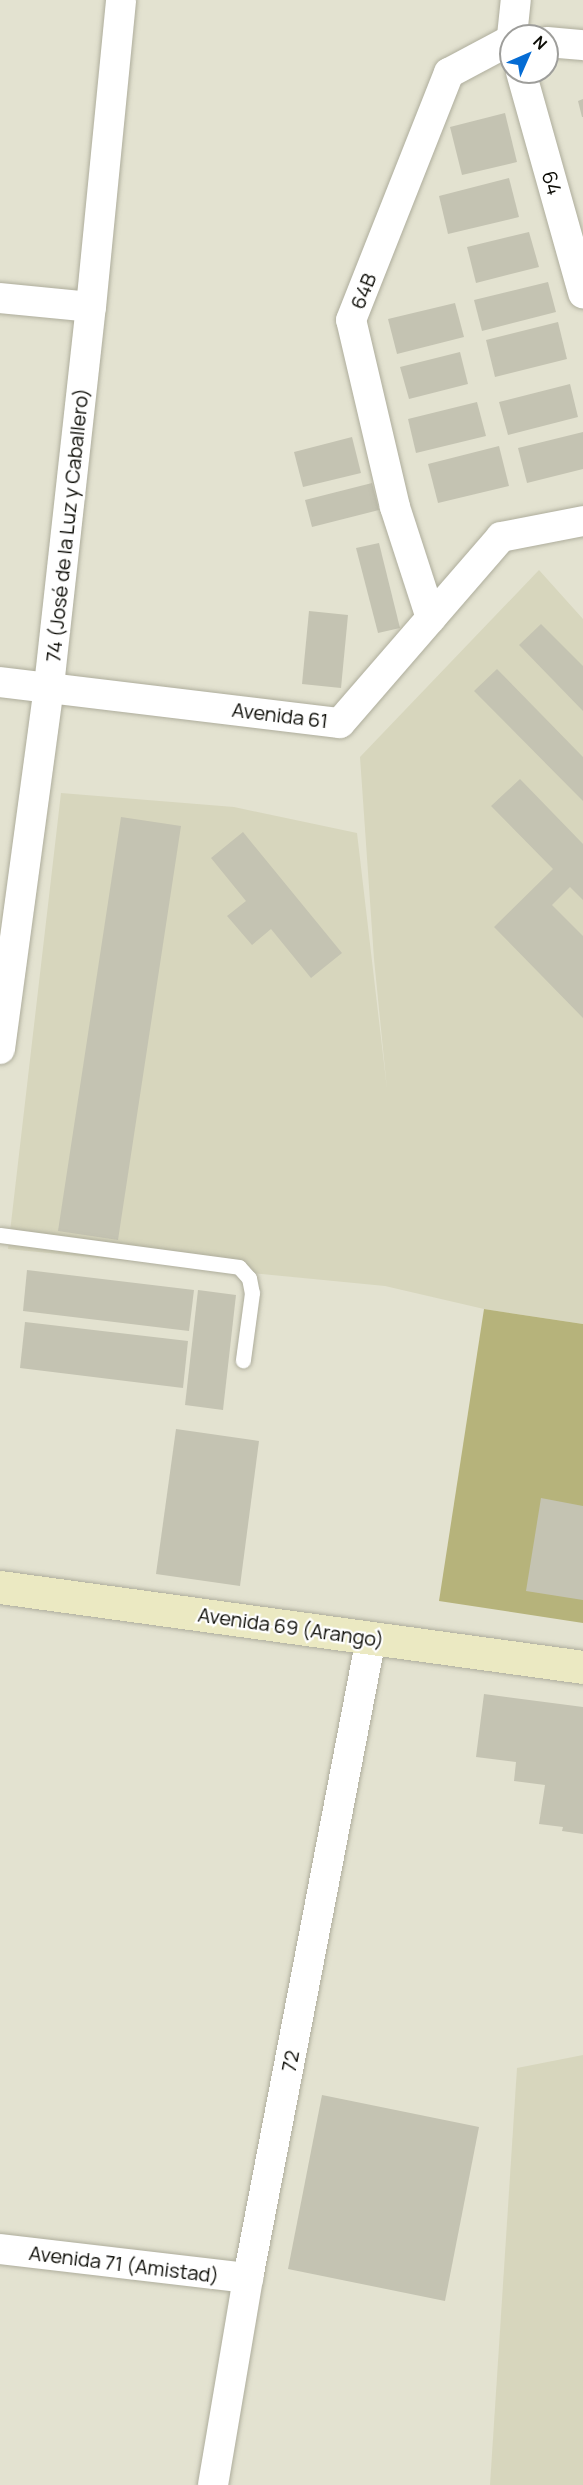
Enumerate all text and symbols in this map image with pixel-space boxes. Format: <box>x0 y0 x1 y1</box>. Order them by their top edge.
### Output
north arrow <box>499 24 559 84</box>
text: N <box>528 31 552 55</box>
street label: 64 <box>537 168 567 198</box>
street label: 64B <box>345 270 381 312</box>
street label: 74 (José de la Luz y Caballero) <box>41 387 93 663</box>
street label: Avenida 61 <box>231 697 329 733</box>
street label: Avenida 69 (Arango) <box>196 1602 386 1652</box>
street label: 72 <box>276 2048 304 2074</box>
street label: Avenida 71 (Amistad) <box>28 2240 220 2288</box>

